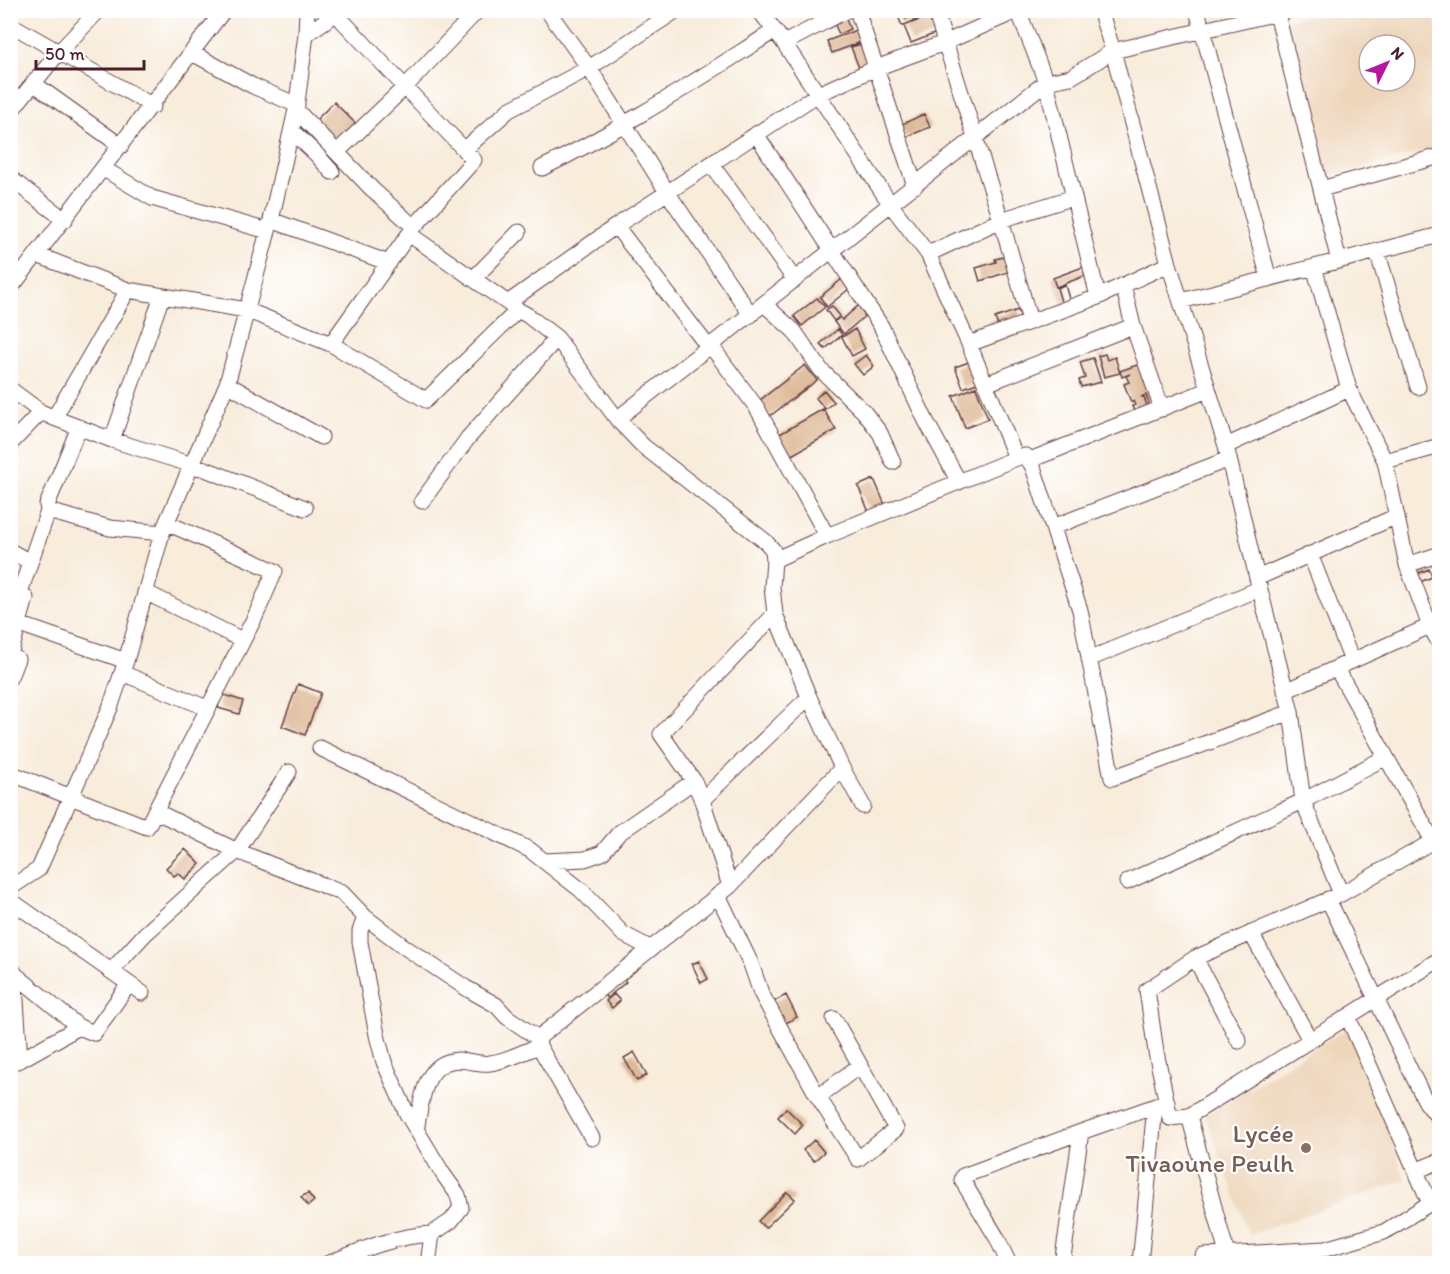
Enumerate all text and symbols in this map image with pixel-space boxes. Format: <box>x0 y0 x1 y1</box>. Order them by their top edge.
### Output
scale bar <box>36 33 144 71</box>
north arrow <box>1357 33 1417 93</box>
text: 50 m <box>45 43 85 65</box>
text: N <box>1387 43 1408 64</box>
place label: Lycée Tivaoune Peulh <box>1125 1117 1294 1179</box>
marker: Lycée Tivaoune Peulh <box>1299 1141 1313 1155</box>

